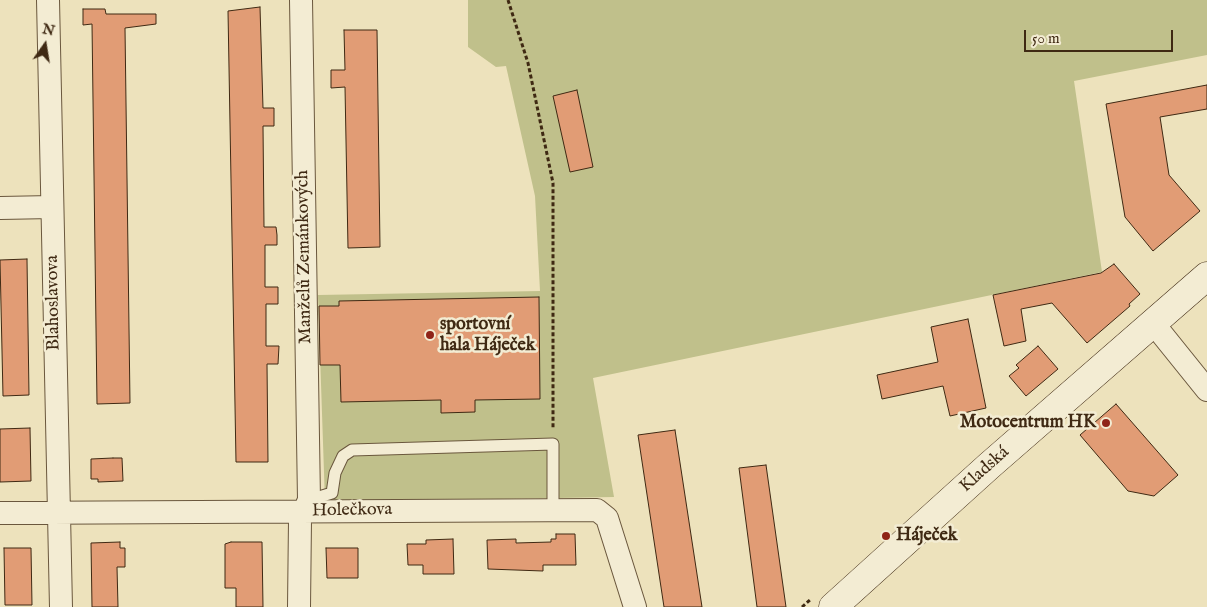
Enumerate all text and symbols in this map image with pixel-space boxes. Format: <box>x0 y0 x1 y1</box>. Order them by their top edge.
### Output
north arrow <box>20 20 70 70</box>
text: N <box>40 20 56 41</box>
scale bar <box>1027 20 1176 52</box>
text: 50 m <box>1032 29 1060 48</box>
street label: Manželů Zemánkových <box>293 170 317 344</box>
street label: Blahoslavova <box>42 255 66 351</box>
place label: sportovní hala Háječek <box>440 314 535 356</box>
marker: sportovní hala Háječek <box>424 329 436 341</box>
place label: Motocentrum HK <box>960 412 1096 434</box>
marker: Motocentrum HK <box>1100 417 1112 429</box>
street label: Kladská <box>956 442 1014 498</box>
street label: Holečkova <box>312 500 392 522</box>
place label: Háječek <box>896 525 957 547</box>
marker: Háječek <box>880 530 892 542</box>

